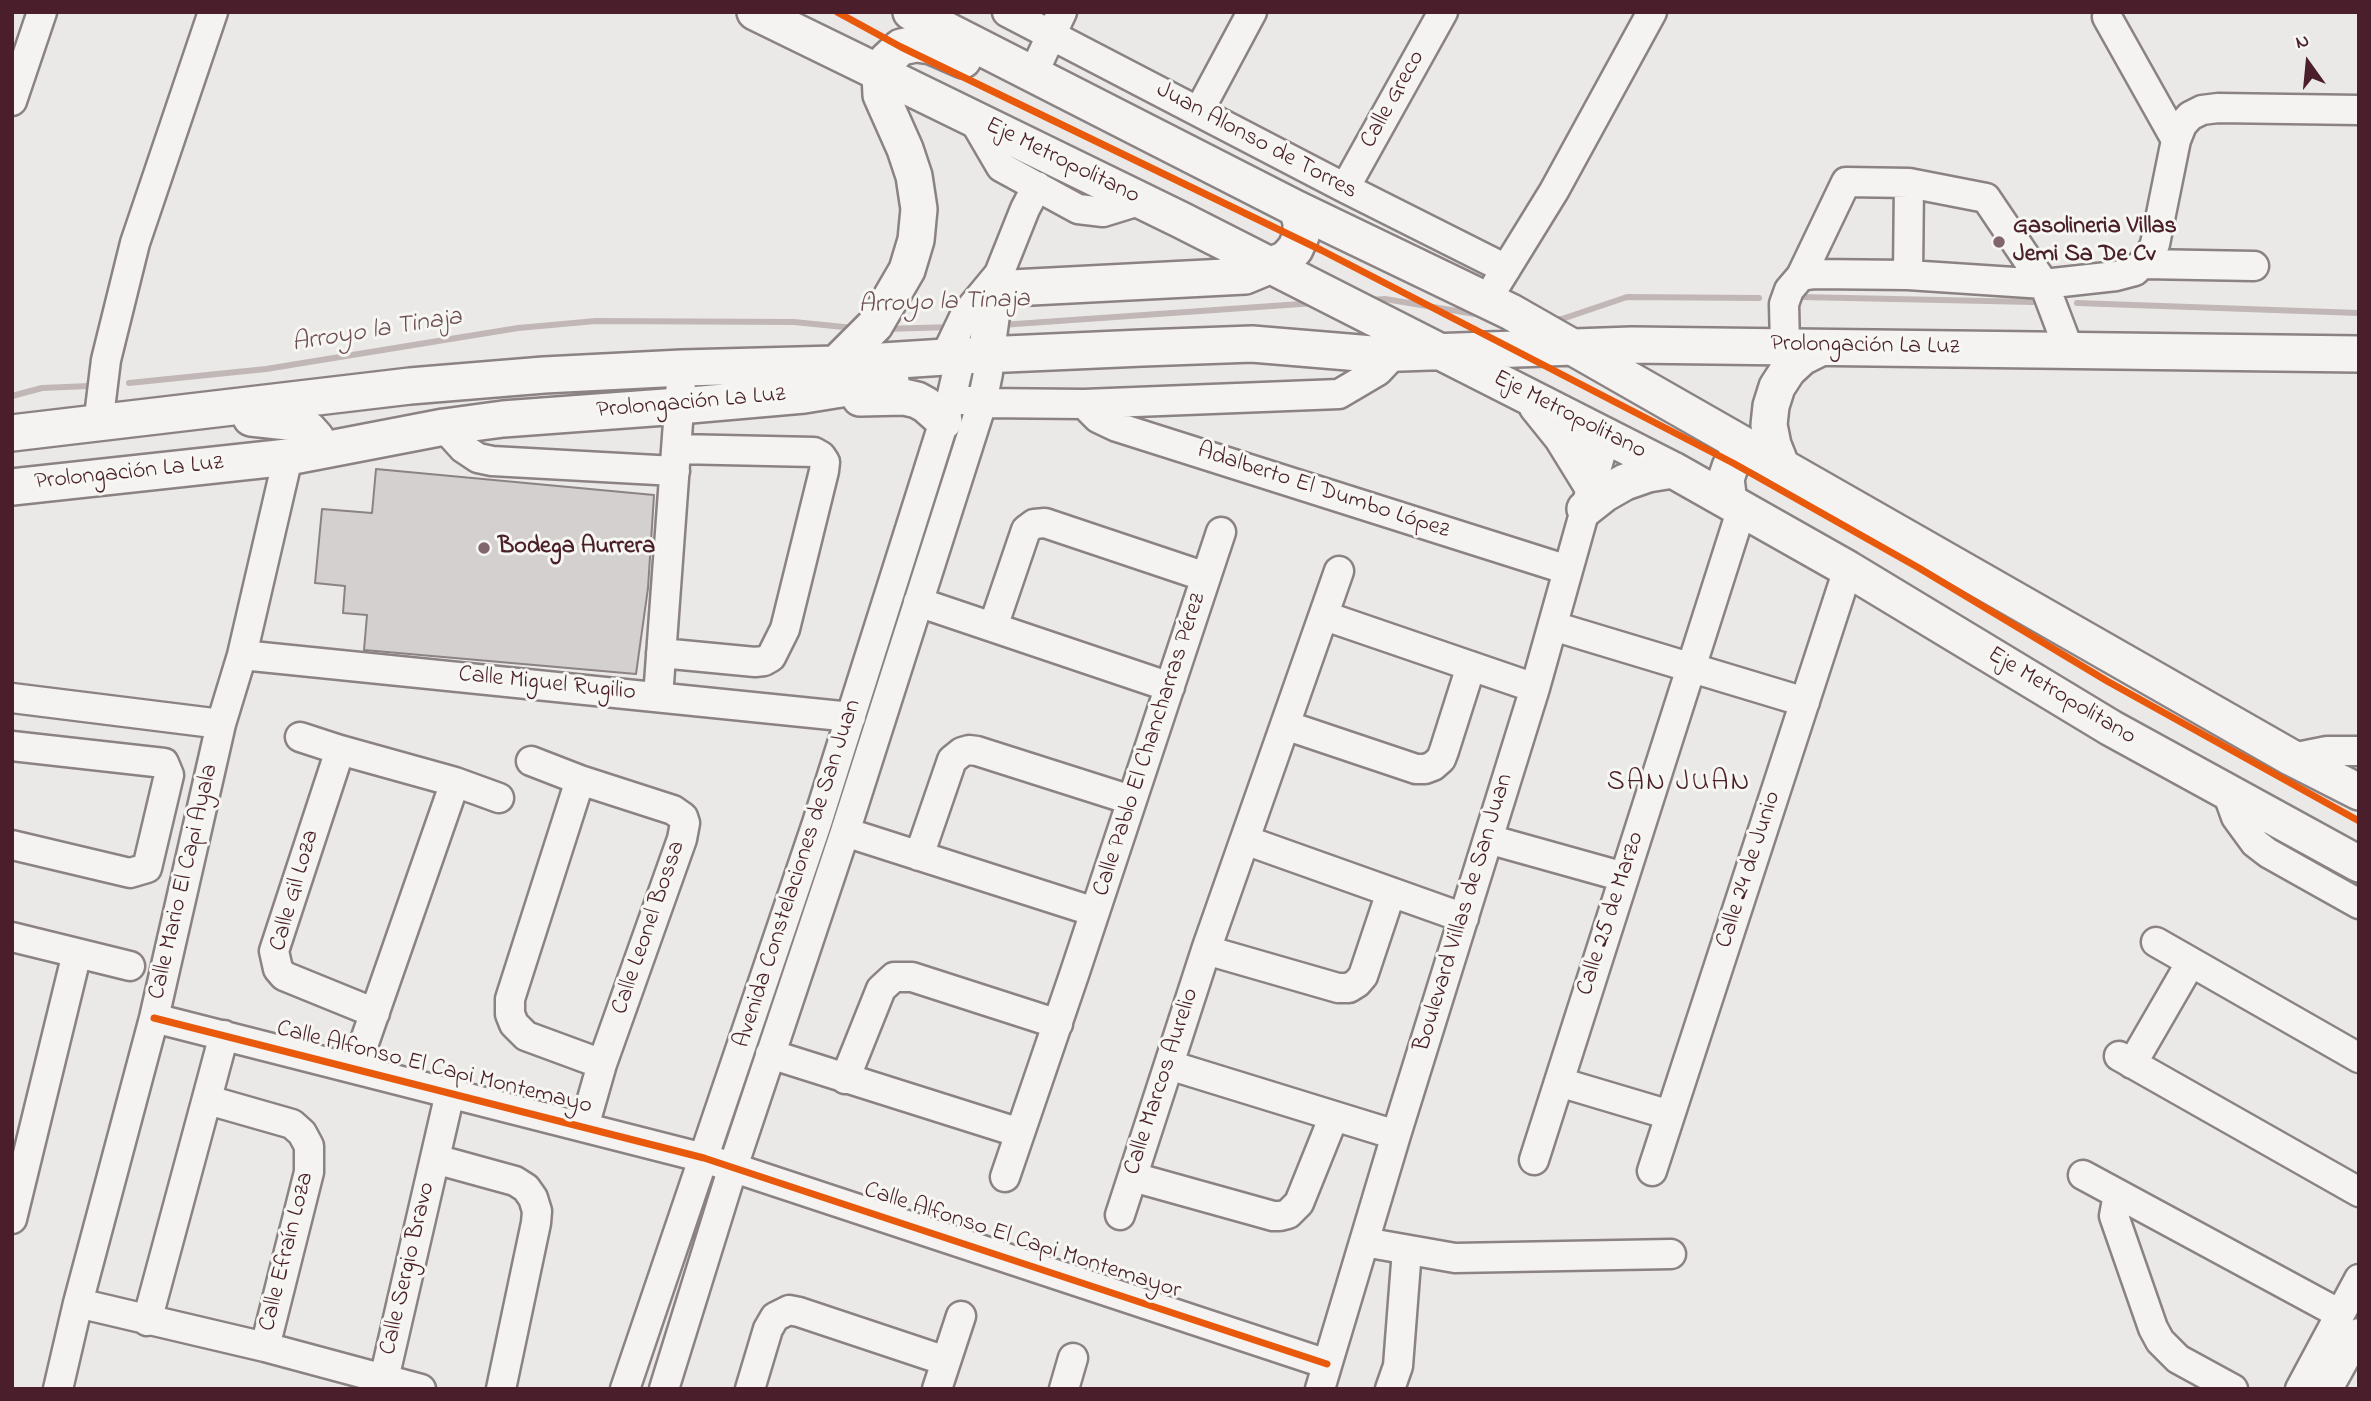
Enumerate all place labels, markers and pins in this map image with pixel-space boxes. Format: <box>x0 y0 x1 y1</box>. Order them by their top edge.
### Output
place label: Gasolineria Villas Jemi Sa De Cv <box>2013 214 2177 270</box>
marker: Gasolineria Villas Jemi Sa De Cv <box>1991 234 2007 250</box>
place label: Bodega Aurrera <box>498 534 655 562</box>
marker: Bodega Aurrera <box>476 540 492 556</box>

